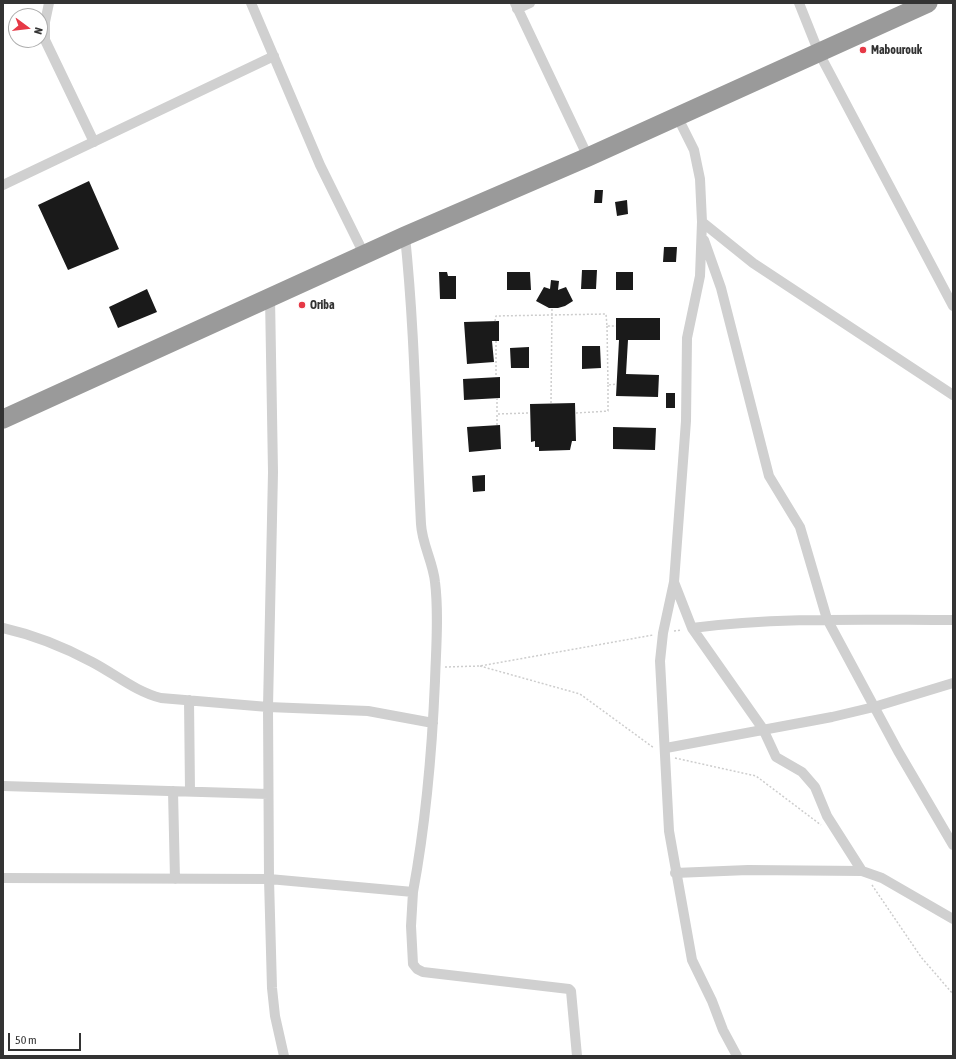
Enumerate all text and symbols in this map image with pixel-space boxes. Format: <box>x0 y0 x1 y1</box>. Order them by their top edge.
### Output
north arrow <box>8 8 48 48</box>
text: N <box>32 26 45 36</box>
place label: Mabourouk <box>871 43 922 57</box>
marker: Mabourouk <box>858 45 868 55</box>
place label: Oriba <box>310 298 335 312</box>
marker: Oriba <box>297 300 307 310</box>
scale bar <box>10 1025 83 1051</box>
text: 50 m <box>15 1033 37 1047</box>

